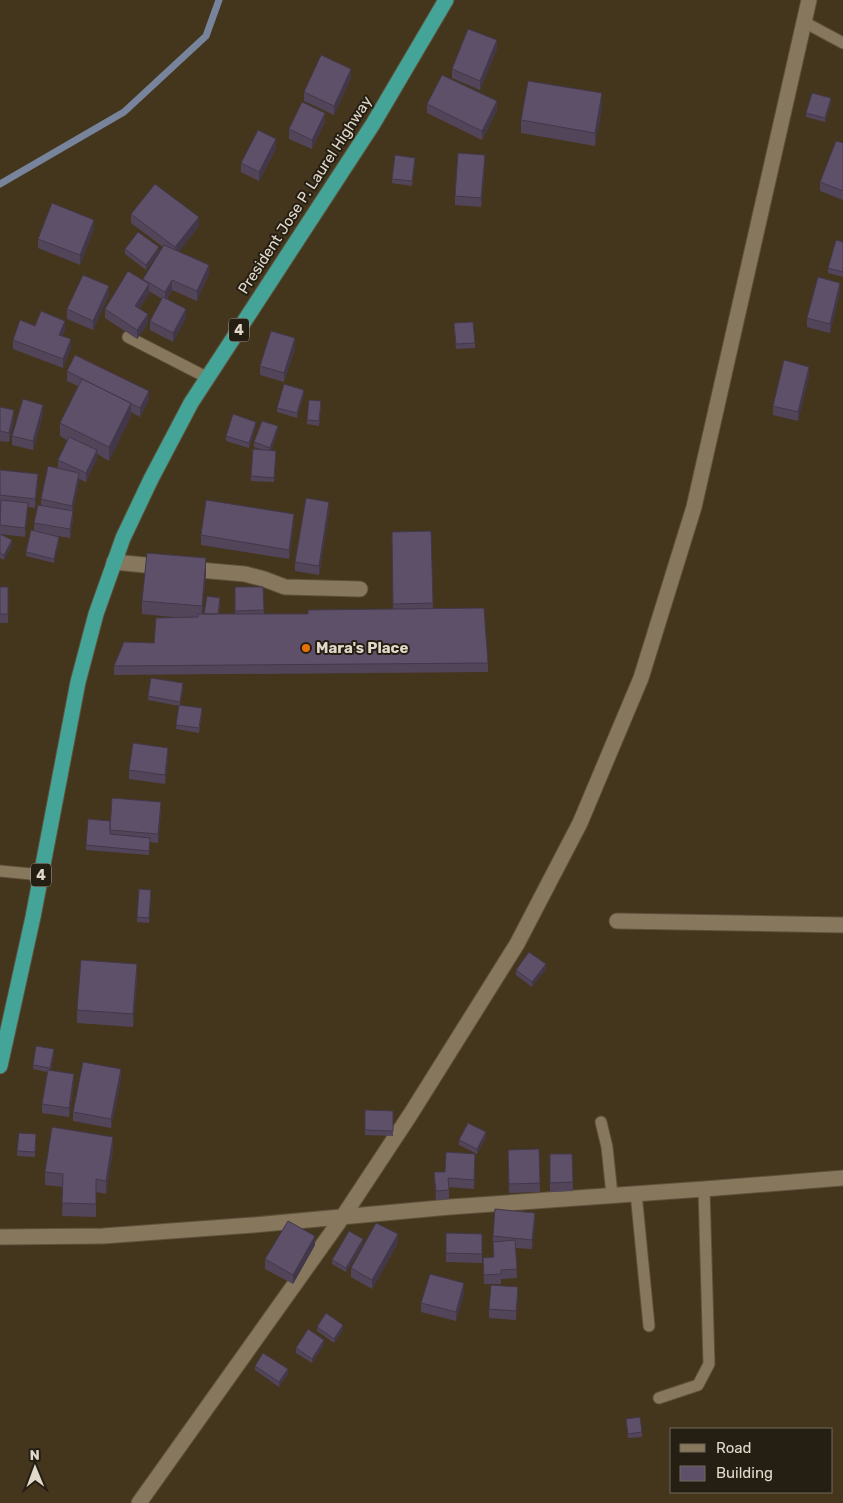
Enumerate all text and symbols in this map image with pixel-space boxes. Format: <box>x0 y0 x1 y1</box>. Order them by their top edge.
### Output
street label: President Jose P. Laurel Highway <box>234 93 376 297</box>
road number: 4 <box>229 318 249 342</box>
place label: Mara's Place <box>316 639 408 657</box>
marker: Mara's Place <box>300 642 312 654</box>
road number: 4 <box>31 864 51 886</box>
legend <box>670 1428 833 1493</box>
text: Road <box>716 1439 752 1457</box>
north arrow <box>10 1443 60 1493</box>
text: N <box>30 1447 40 1464</box>
text: Building <box>716 1464 773 1482</box>

